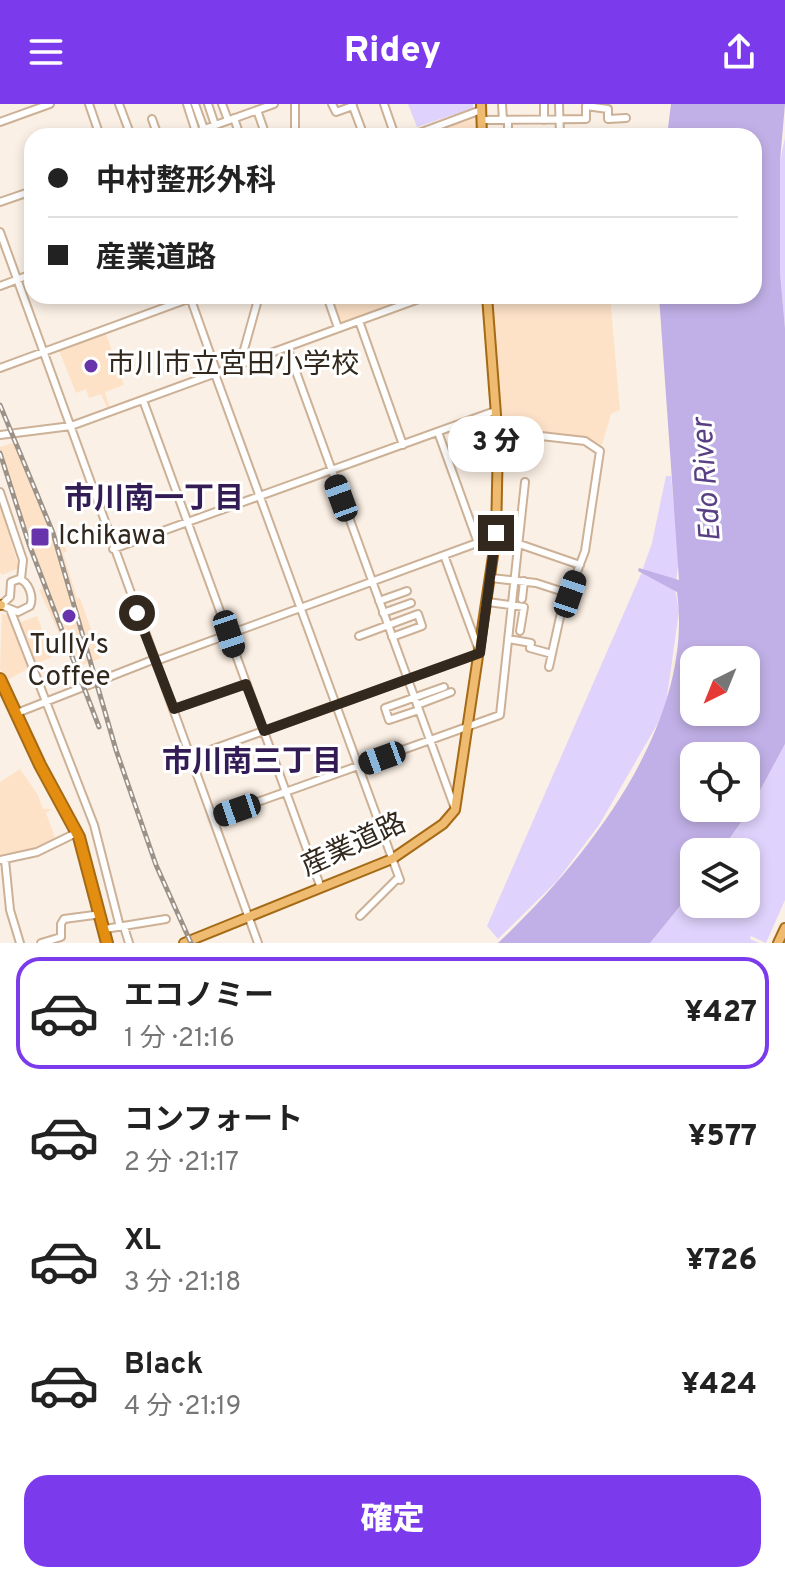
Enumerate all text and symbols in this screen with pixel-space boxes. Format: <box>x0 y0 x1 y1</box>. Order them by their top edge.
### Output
text: Ridey <box>344 29 441 75</box>
icon: menu <box>24 30 68 74</box>
icon: share <box>717 30 761 74</box>
text: 中村整形外科 <box>96 164 276 201</box>
text: 産業道路 <box>96 241 216 278</box>
place label: 市川市立宮田小学校 <box>107 348 359 384</box>
marker: 市川市立宮田小学校 <box>82 357 100 375</box>
water label: Edo River <box>685 414 731 543</box>
callout: 3 分 <box>448 417 544 473</box>
text: 3 分 <box>472 427 520 460</box>
car <box>322 471 360 525</box>
district label: 市川南一丁目 <box>64 482 244 519</box>
route end <box>478 515 514 551</box>
place label: Ichikawa <box>58 519 166 555</box>
marker: Ichikawa <box>29 526 51 548</box>
car <box>551 567 589 621</box>
route start <box>119 595 155 631</box>
marker: Tully's Coffee <box>60 607 78 625</box>
car <box>210 607 248 661</box>
place label: Tully's Coffee <box>27 628 111 696</box>
north arrow <box>680 646 760 726</box>
map controls <box>680 646 760 918</box>
car <box>355 739 409 777</box>
button: locate <box>680 742 760 822</box>
district label: 市川南三丁目 <box>162 745 342 782</box>
car <box>210 791 264 829</box>
street label: 産業道路 <box>296 806 412 886</box>
button: layers <box>680 838 760 918</box>
icon: car <box>28 977 100 1049</box>
text: エコノミー <box>124 979 274 1016</box>
text: ¥427 <box>685 995 757 1032</box>
text: 1 分 · 21:16 <box>124 1023 235 1056</box>
icon: car <box>28 1101 100 1173</box>
text: コンフォート <box>124 1103 303 1140</box>
text: ¥577 <box>688 1119 757 1156</box>
text: 2 分 · 21:17 <box>124 1147 239 1180</box>
text: XL <box>124 1223 161 1260</box>
icon: car <box>28 1225 100 1297</box>
text: ¥726 <box>686 1243 757 1280</box>
text: 3 分 · 21:18 <box>124 1267 241 1300</box>
text: Black <box>124 1347 203 1384</box>
icon: car <box>28 1349 100 1421</box>
text: ¥424 <box>681 1367 757 1404</box>
text: 4 分 · 21:19 <box>124 1391 241 1424</box>
button: 確定 <box>24 1475 761 1567</box>

